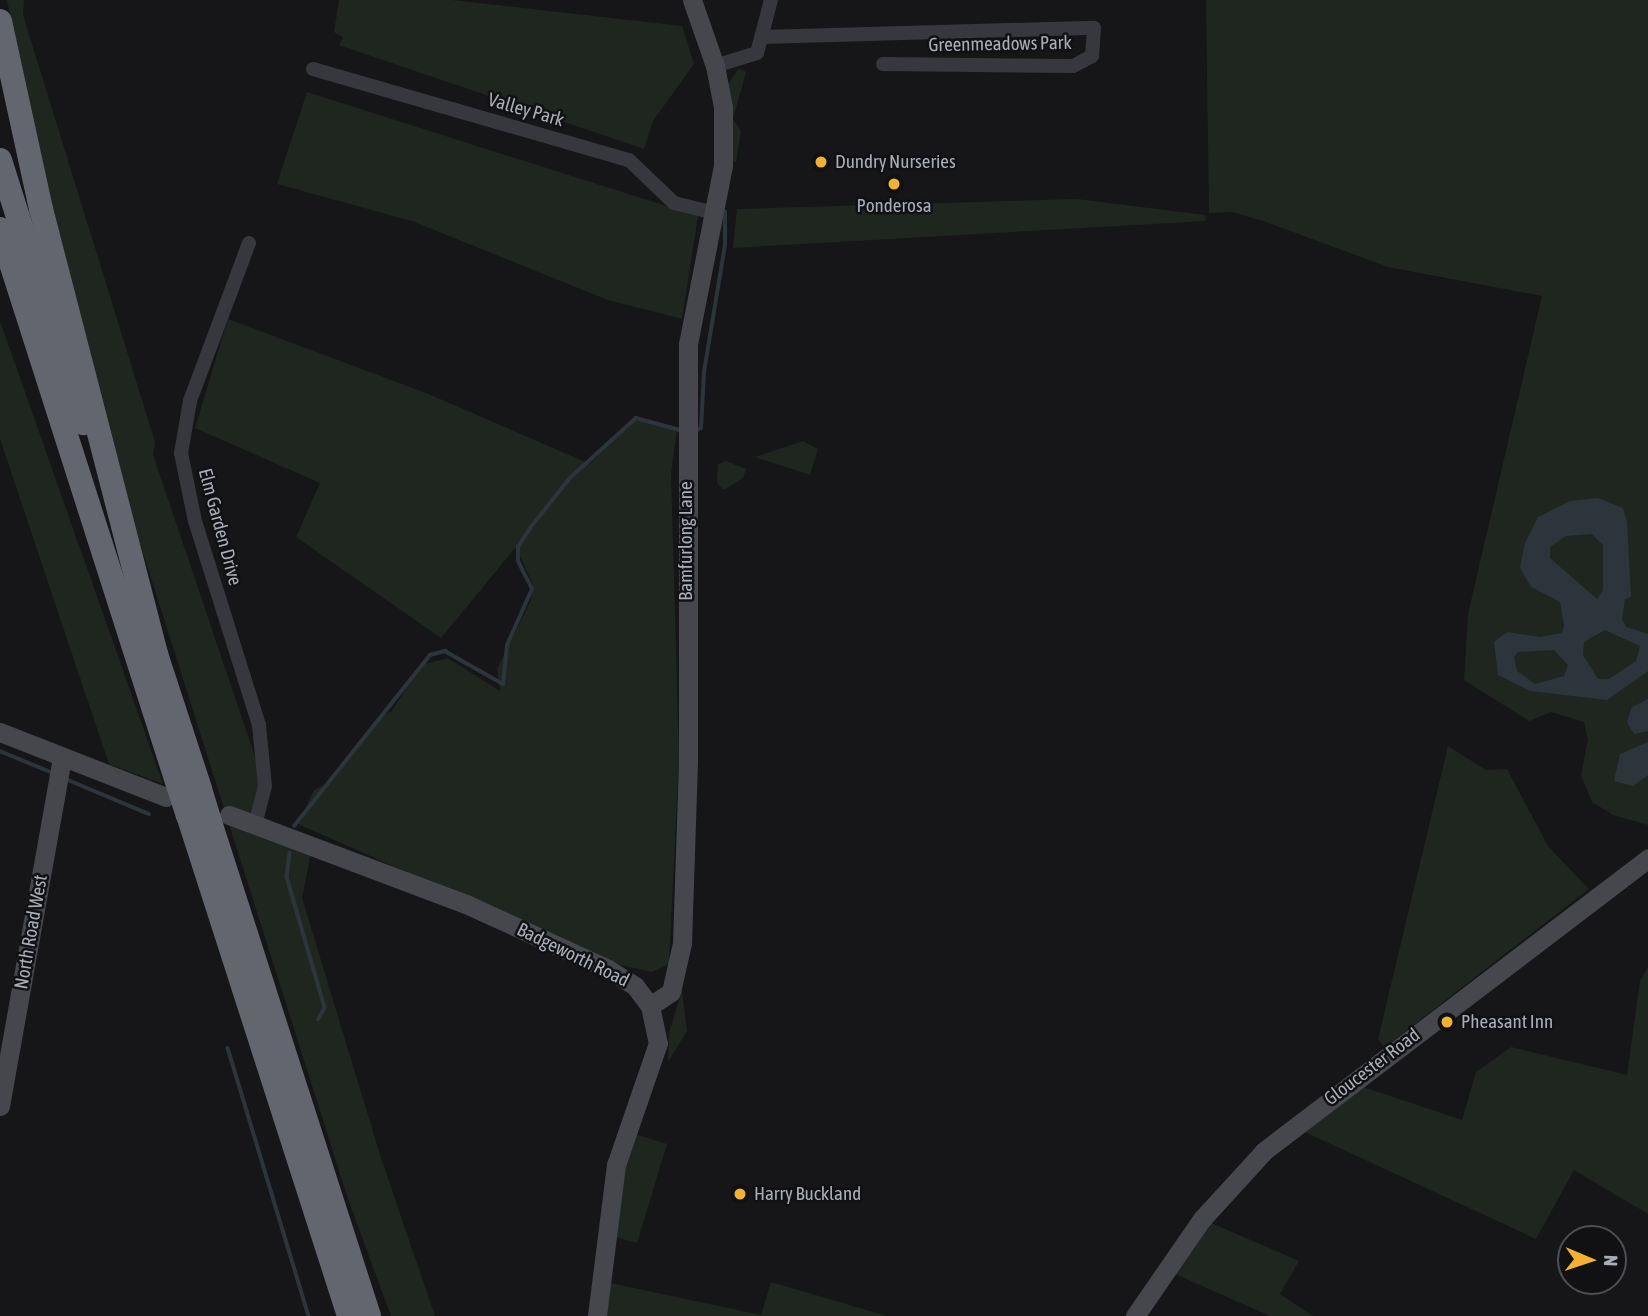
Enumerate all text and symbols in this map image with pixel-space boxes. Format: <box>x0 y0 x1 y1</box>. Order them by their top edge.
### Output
street label: Greenmeadows Park <box>928 31 1072 57</box>
street label: Valley Park <box>485 88 567 132</box>
place label: Dundry Nurseries <box>835 151 956 173</box>
marker: Dundry Nurseries <box>813 154 829 170</box>
marker: Ponderosa <box>886 176 902 192</box>
place label: Ponderosa <box>857 195 931 217</box>
street label: Elm Garden Drive <box>193 466 247 588</box>
street label: Bamfurlong Lane <box>675 481 697 601</box>
street label: North Road West <box>10 873 52 991</box>
street label: Badgeworth Road <box>513 918 633 992</box>
place label: Pheasant Inn <box>1461 1011 1553 1033</box>
marker: Pheasant Inn <box>1439 1014 1455 1030</box>
street label: Gloucester Road <box>1320 1024 1424 1110</box>
place label: Harry Buckland <box>754 1183 861 1205</box>
marker: Harry Buckland <box>732 1186 748 1202</box>
north arrow <box>1557 1225 1627 1295</box>
text: N <box>1600 1255 1622 1267</box>

